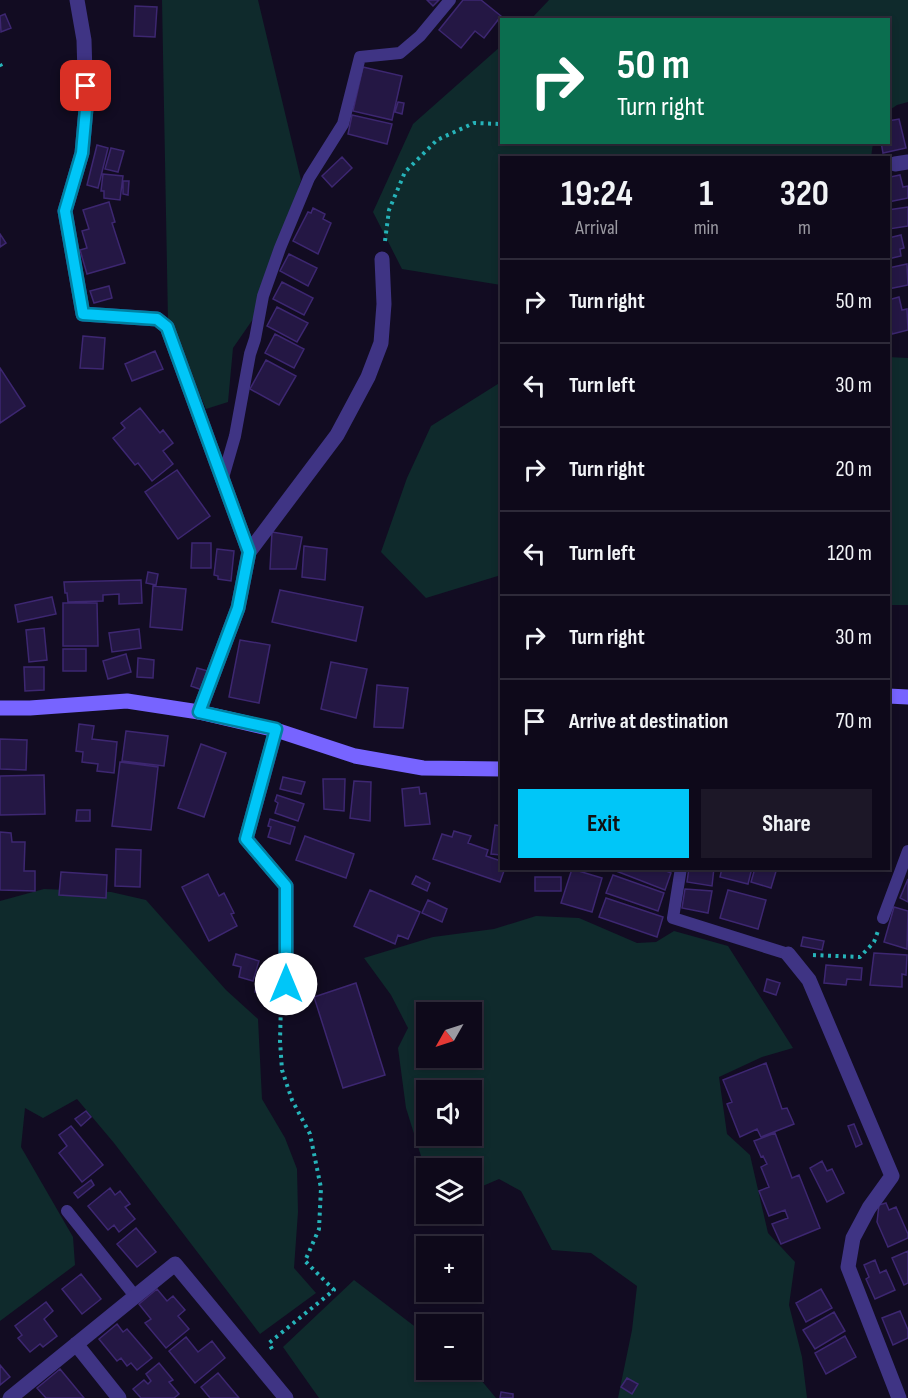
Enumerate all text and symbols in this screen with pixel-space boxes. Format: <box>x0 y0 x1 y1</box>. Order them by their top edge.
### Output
text: 50 m <box>617 40 690 91</box>
icon: right <box>518 42 596 120</box>
pin <box>60 60 111 111</box>
icon: arrive <box>69 69 102 102</box>
text: Turn right <box>617 91 704 123</box>
text: 19:24 <box>561 173 633 216</box>
text: 1 <box>699 173 713 216</box>
text: 320 <box>780 173 829 216</box>
text: Arrival <box>575 216 618 240</box>
text: min <box>694 216 719 240</box>
text: m <box>798 216 811 240</box>
icon: right <box>518 285 551 318</box>
text: Turn right <box>569 288 645 315</box>
text: 50 m <box>836 288 872 315</box>
icon: left <box>518 369 551 402</box>
text: Turn left <box>569 372 635 399</box>
text: 30 m <box>835 372 872 399</box>
icon: right <box>518 453 551 486</box>
text: Turn right <box>569 456 645 483</box>
text: 20 m <box>836 456 872 483</box>
icon: left <box>518 537 551 570</box>
text: Turn left <box>569 540 635 567</box>
text: 120 m <box>828 540 872 567</box>
icon: right <box>518 621 551 654</box>
text: Turn right <box>569 624 645 651</box>
text: 30 m <box>835 624 872 651</box>
icon: arrive <box>518 705 551 738</box>
text: Arrive at destination <box>569 708 728 735</box>
text: 70 m <box>836 708 872 735</box>
button: Exit <box>518 789 689 858</box>
button: Share <box>701 789 872 858</box>
position arrow <box>254 952 318 1016</box>
north arrow <box>416 1002 482 1068</box>
map controls <box>416 1002 482 1380</box>
button: sound <box>416 1080 482 1146</box>
button: layers <box>416 1158 482 1224</box>
button: + <box>416 1236 482 1302</box>
button: − <box>416 1314 482 1380</box>

